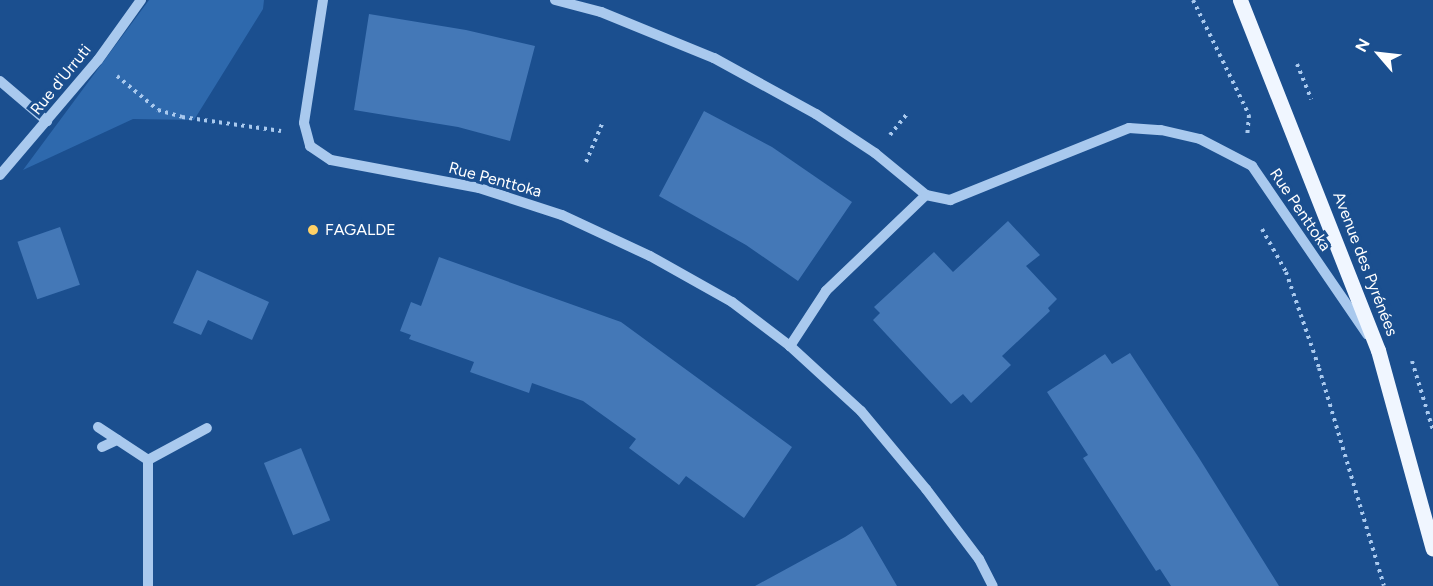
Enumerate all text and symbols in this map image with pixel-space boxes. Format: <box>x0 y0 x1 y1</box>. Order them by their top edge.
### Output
north arrow <box>1349 24 1409 84</box>
text: N <box>1351 35 1374 55</box>
street label: Rue d'Urruti <box>27 41 95 119</box>
street label: Rue Penttoka <box>446 158 544 202</box>
street label: Rue Penttoka <box>1265 165 1335 255</box>
street label: Avenue des Pyrénées <box>1329 189 1401 339</box>
place label: FAGALDE <box>325 220 396 240</box>
marker: FAGALDE <box>306 223 320 237</box>

